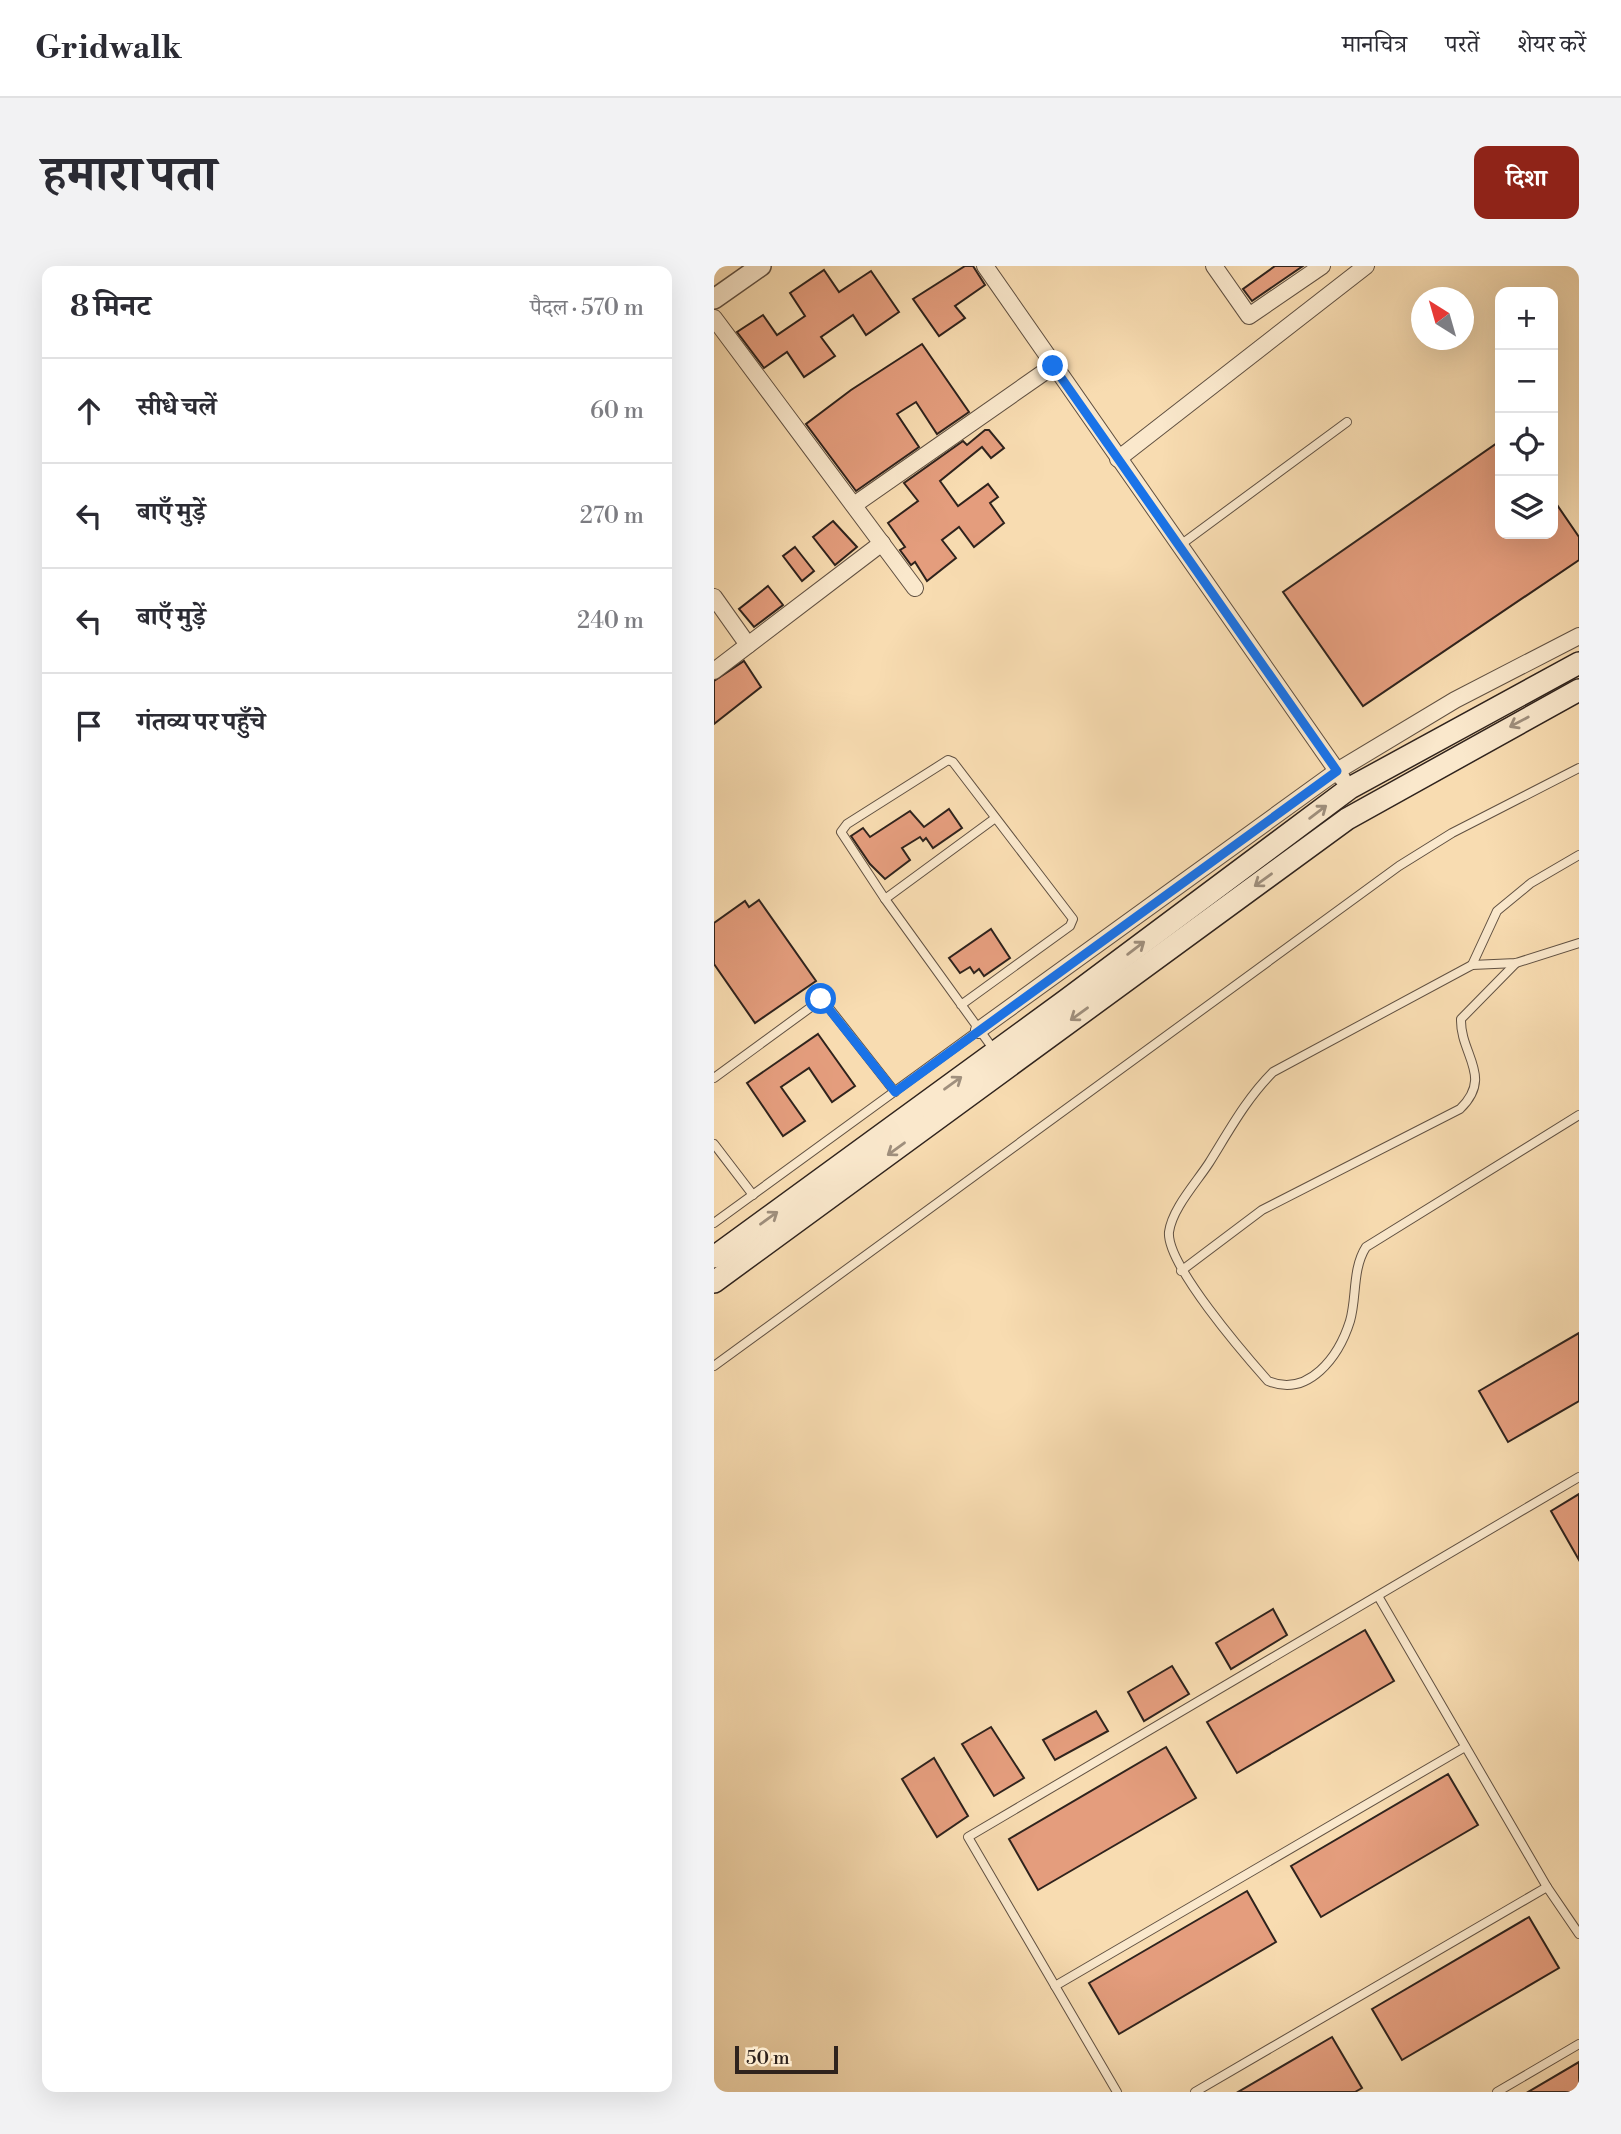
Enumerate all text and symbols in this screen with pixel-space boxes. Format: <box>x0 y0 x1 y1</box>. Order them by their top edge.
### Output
text: Gridwalk <box>35 28 182 69</box>
text: मानचित्र <box>1342 30 1407 60</box>
text: परतें <box>1445 30 1479 60</box>
text: शेयर करें <box>1517 30 1586 60</box>
text: हमारा पता <box>42 145 217 206</box>
button: दिशा <box>1474 146 1579 219</box>
north arrow <box>1411 287 1474 350</box>
map controls <box>1495 287 1558 539</box>
button: + <box>1495 287 1558 350</box>
text: 8 मिनट <box>70 288 151 326</box>
text: पैदल · 570 m <box>530 294 644 322</box>
route end <box>1037 350 1068 381</box>
button: − <box>1495 350 1558 413</box>
text: सीधे चलें <box>137 391 217 423</box>
icon: ahead <box>70 392 108 430</box>
text: 60 m <box>590 397 644 425</box>
button: locate <box>1495 413 1558 476</box>
button: layers <box>1495 476 1558 539</box>
text: बाएँ मुड़ें <box>137 496 206 528</box>
icon: left <box>70 497 108 535</box>
text: 270 m <box>580 502 644 530</box>
text: बाएँ मुड़ें <box>137 601 206 633</box>
icon: left <box>70 602 108 640</box>
text: 240 m <box>577 607 644 635</box>
text: गंतव्य पर पहुँचे <box>137 706 266 738</box>
icon: arrive <box>70 707 108 745</box>
one-way arrow <box>1509 716 1530 730</box>
one-way arrow <box>1308 805 1327 819</box>
one-way arrow <box>1254 872 1273 887</box>
one-way arrow <box>1126 941 1145 956</box>
route start <box>805 983 836 1014</box>
one-way arrow <box>1070 1007 1089 1021</box>
one-way arrow <box>943 1076 962 1091</box>
one-way arrow <box>887 1142 906 1157</box>
one-way arrow <box>760 1210 778 1225</box>
scale bar <box>735 2043 838 2075</box>
text: 50 m <box>746 2046 790 2070</box>

